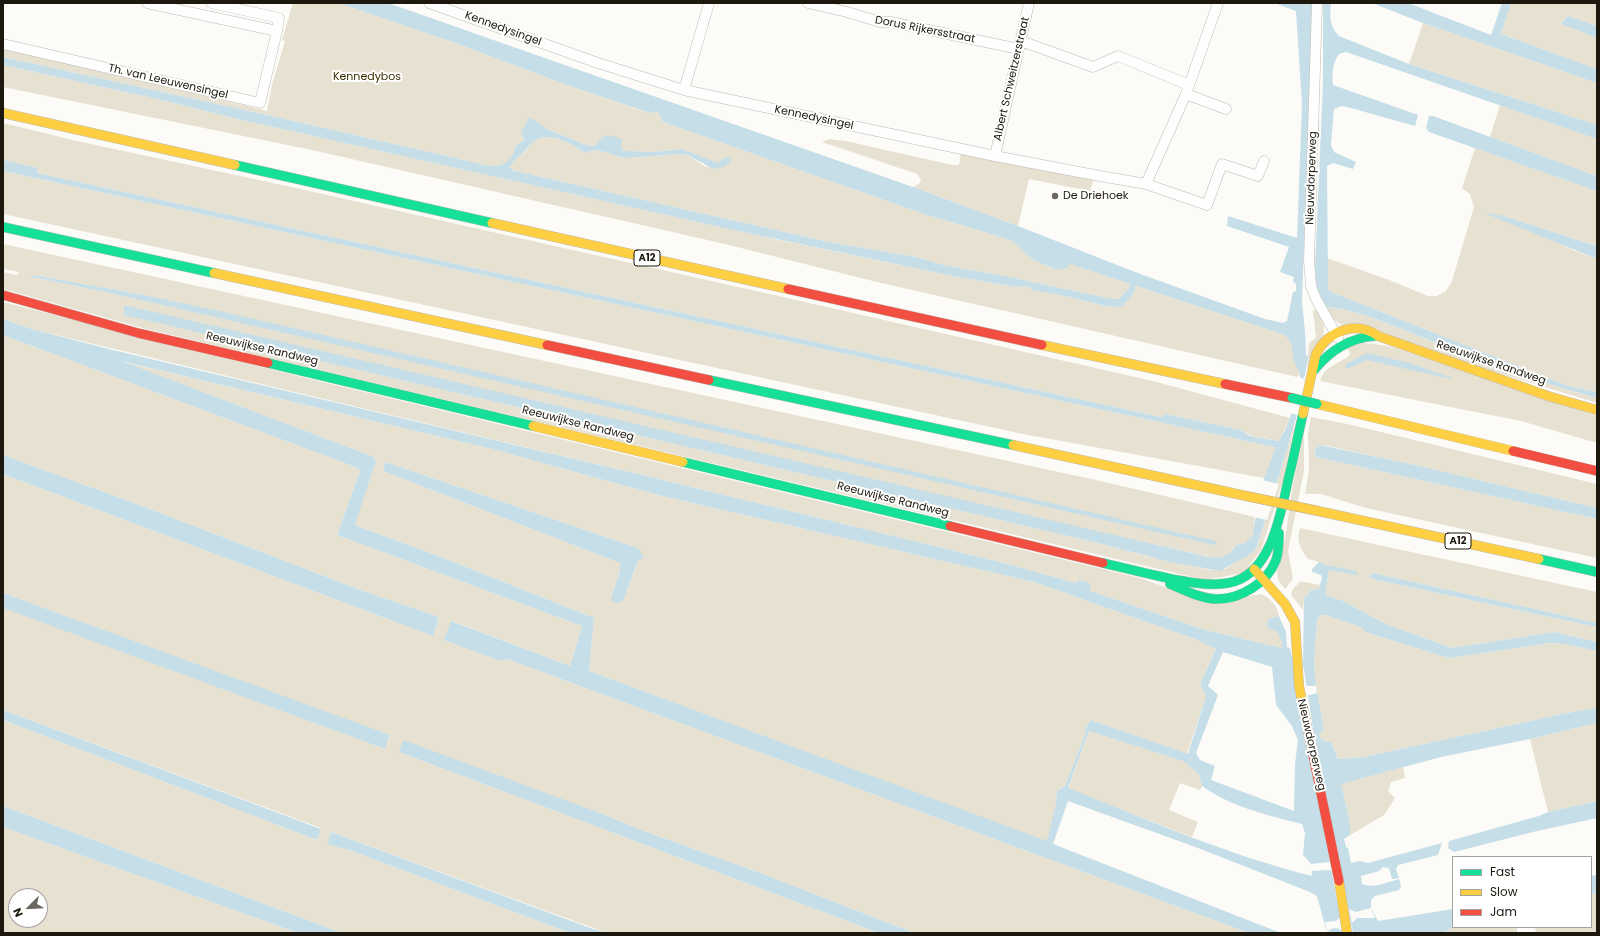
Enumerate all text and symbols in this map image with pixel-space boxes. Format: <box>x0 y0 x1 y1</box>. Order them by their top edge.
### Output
street label: Kennedysingel <box>463 9 543 49</box>
street label: Dorus Rijkersstraat <box>874 14 976 46</box>
street label: Albert Schweitzerstraat <box>991 16 1033 142</box>
street label: Th. van Leeuwensingel <box>107 62 229 102</box>
park label: Kennedybos <box>333 70 401 84</box>
street label: Kennedysingel <box>773 103 855 133</box>
street label: Nieuwdorperweg <box>1304 131 1320 225</box>
place label: De Driehoek <box>1063 189 1129 203</box>
marker: De Driehoek <box>1050 191 1060 201</box>
road number: A12 <box>634 250 660 266</box>
street label: Reeuwijkse Randweg <box>205 330 319 368</box>
street label: Reeuwijkse Randweg <box>1435 338 1547 388</box>
street label: Reeuwijkse Randweg <box>521 404 635 444</box>
street label: Reeuwijkse Randweg <box>836 480 950 520</box>
road number: A12 <box>1445 533 1471 549</box>
street label: Nieuwdorperweg <box>1294 698 1328 792</box>
legend <box>1452 856 1592 928</box>
text: Fast <box>1490 863 1515 880</box>
text: Slow <box>1490 883 1518 900</box>
north arrow <box>8 888 48 928</box>
text: Jam <box>1490 903 1517 920</box>
text: N <box>9 905 27 920</box>

